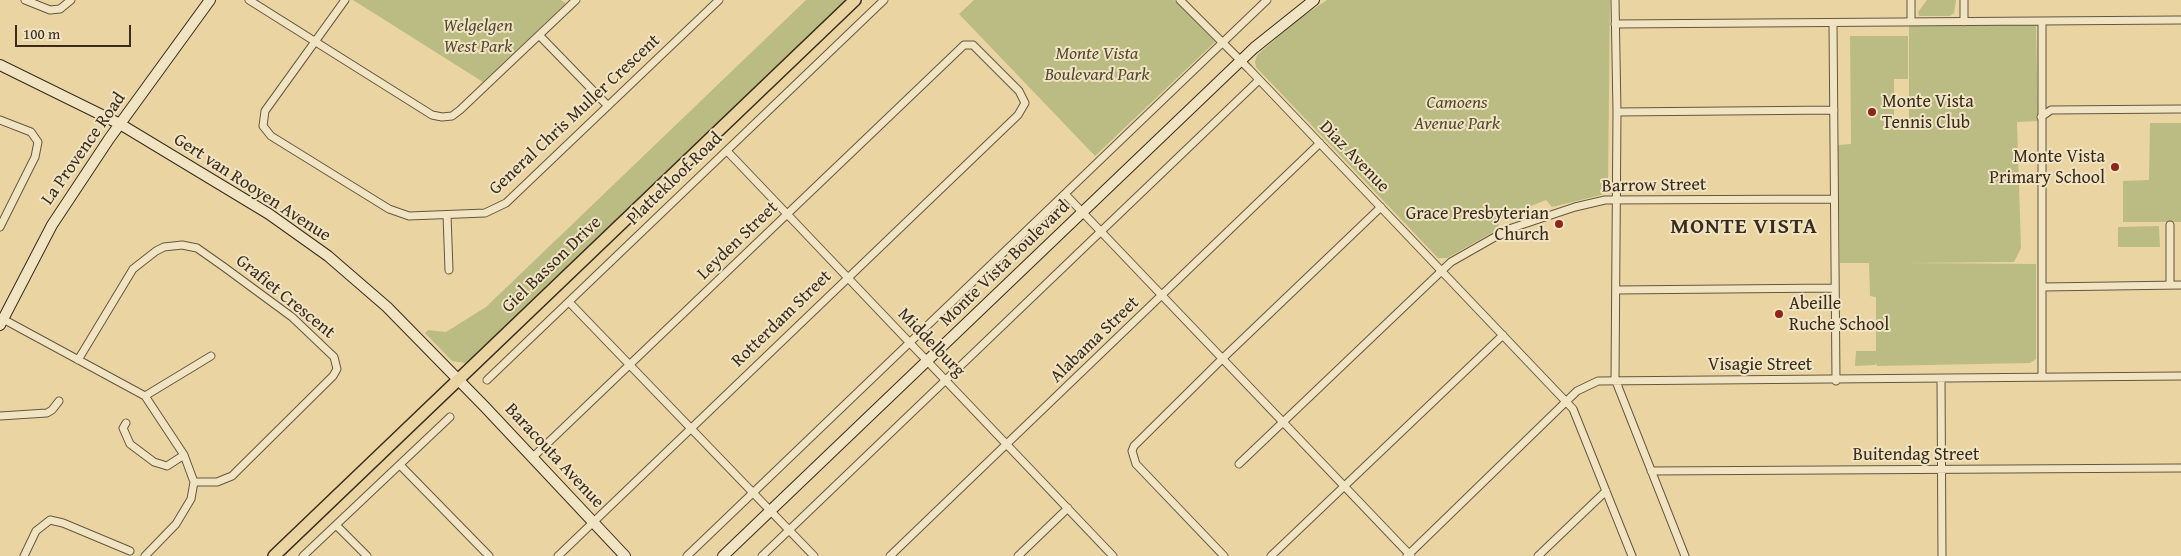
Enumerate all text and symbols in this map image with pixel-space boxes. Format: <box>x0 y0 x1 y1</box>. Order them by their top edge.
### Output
scale bar <box>18 15 134 47</box>
park label: Welgelgen West Park <box>443 15 513 58</box>
text: 100 m <box>23 23 60 44</box>
street label: General Chris Muller Crescent <box>485 30 665 200</box>
park label: Monte Vista Boulevard Park <box>1045 43 1149 86</box>
street label: La Provence Road <box>37 89 131 209</box>
place label: Monte Vista Tennis Club <box>1882 91 1974 134</box>
park label: Camoens Avenue Park <box>1414 92 1500 134</box>
marker: Monte Vista Tennis Club <box>1866 106 1878 118</box>
street label: Diaz Avenue <box>1314 117 1394 197</box>
street label: Plattekloof Road <box>623 128 727 230</box>
street label: Gert van Rooyen Avenue <box>169 129 335 247</box>
place label: Monte Vista Primary School <box>1989 146 2105 188</box>
marker: Monte Vista Primary School <box>2109 161 2121 173</box>
street label: Barrow Street <box>1602 174 1706 198</box>
street label: Monte Vista Boulevard <box>936 196 1074 332</box>
street label: Leyden Street <box>693 197 783 285</box>
place label: Grace Presbyterian Church <box>1406 203 1549 245</box>
street label: Giel Basson Drive <box>498 212 606 318</box>
district label: MONTE VISTA <box>1669 214 1819 240</box>
marker: Grace Presbyterian Church <box>1553 218 1565 230</box>
street label: Grafiet Crescent <box>231 250 339 344</box>
street label: Rotterdam Street <box>728 266 836 372</box>
street label: Alabama Street <box>1046 292 1144 388</box>
place label: Abeille Ruche School <box>1789 293 1889 336</box>
street label: Middelburg <box>893 304 969 382</box>
marker: Abeille Ruche School <box>1773 308 1785 320</box>
street label: Visagie Street <box>1708 354 1812 376</box>
street label: Baracouta Avenue <box>500 399 608 513</box>
street label: Buitendag Street <box>1853 444 1979 466</box>

